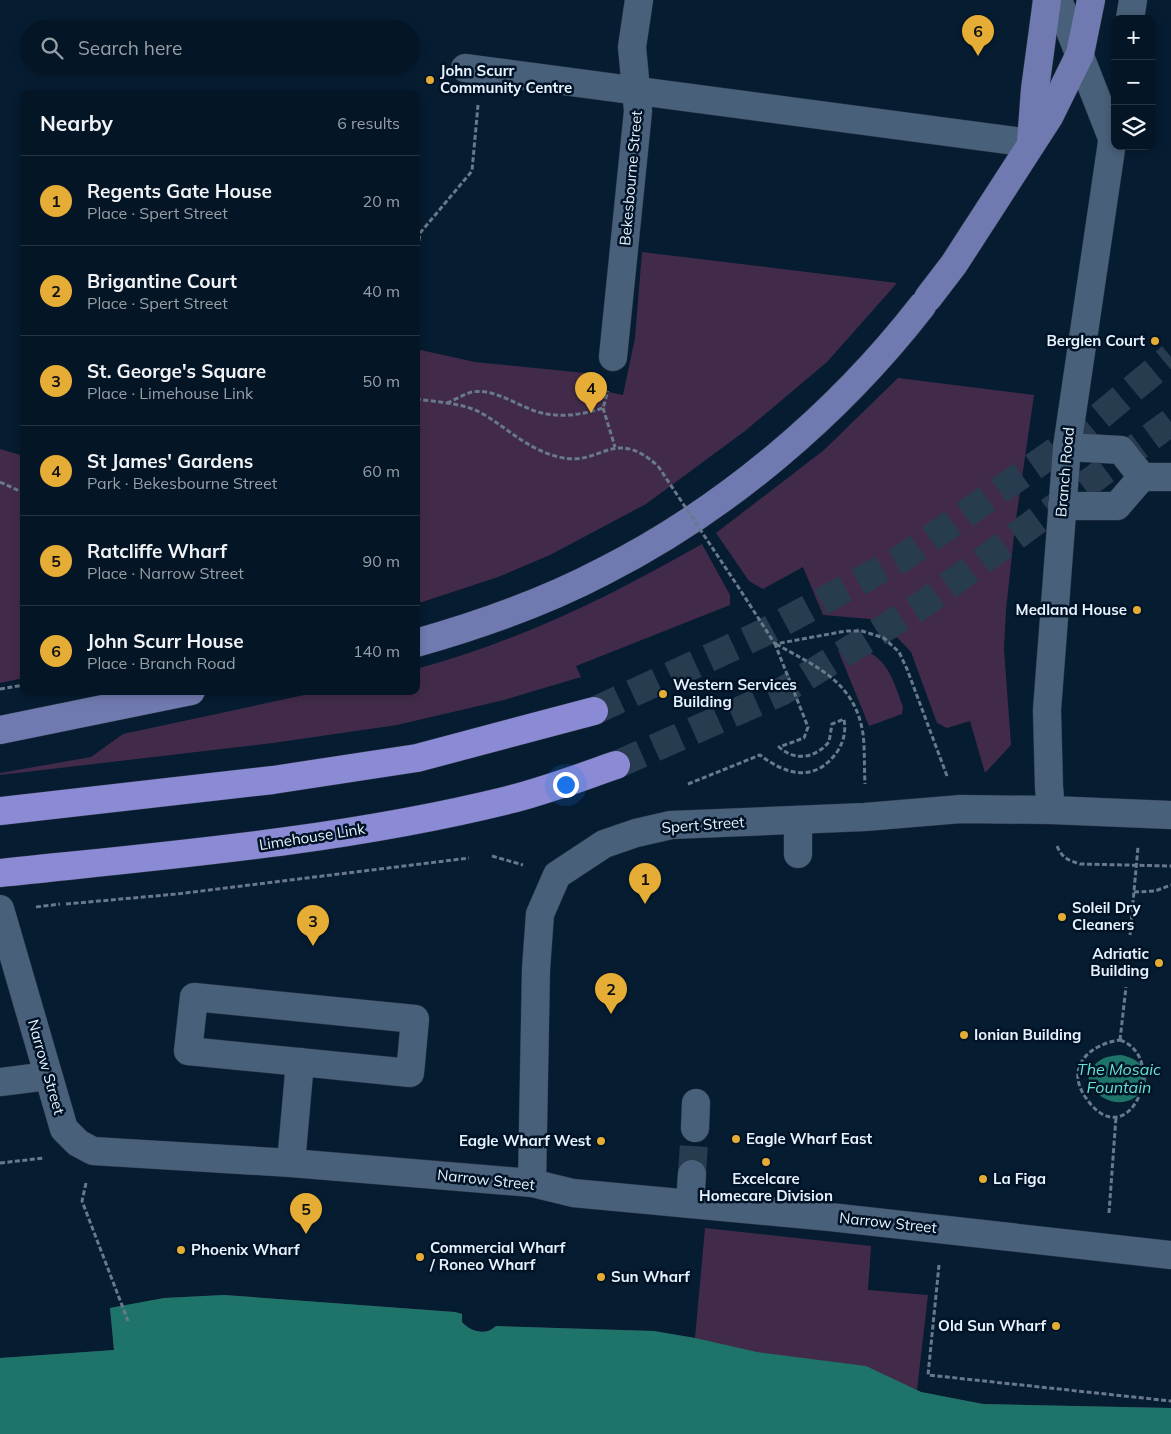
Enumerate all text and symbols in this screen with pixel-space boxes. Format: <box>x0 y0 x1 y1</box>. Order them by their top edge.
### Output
pin: 6 <box>962 15 994 56</box>
map controls <box>1111 15 1156 150</box>
button: + <box>1111 15 1156 60</box>
search box <box>20 20 420 75</box>
icon: search <box>38 34 66 62</box>
text: Search here <box>78 36 182 60</box>
button: − <box>1111 60 1156 105</box>
place label: John Scurr Community Centre <box>440 61 572 97</box>
marker: John Scurr Community Centre <box>424 74 436 86</box>
button: layers <box>1111 105 1156 150</box>
text: Nearby <box>40 110 113 136</box>
street label: Bekesbourne Street <box>615 110 646 246</box>
text: 6 results <box>337 113 400 133</box>
text: Regents Gate House <box>87 179 272 203</box>
text: 1 <box>51 191 61 211</box>
text: 20 m <box>363 191 400 211</box>
text: Place · Spert Street <box>87 203 228 223</box>
text: Brigantine Court <box>87 269 237 293</box>
text: 2 <box>51 281 61 301</box>
text: 40 m <box>363 281 400 301</box>
text: Place · Spert Street <box>87 293 228 313</box>
place label: Berglen Court <box>1046 331 1145 350</box>
marker: Berglen Court <box>1149 335 1161 347</box>
text: St. George's Square <box>87 359 266 383</box>
text: 3 <box>51 371 61 391</box>
text: 50 m <box>363 371 400 391</box>
pin: 4 <box>575 372 607 413</box>
text: Place · Limehouse Link <box>87 383 253 403</box>
street label: Branch Road <box>1051 426 1078 518</box>
text: St James' Gardens <box>87 449 253 473</box>
text: 4 <box>51 461 61 481</box>
text: 60 m <box>363 461 400 481</box>
text: Park · Bekesbourne Street <box>87 473 277 493</box>
text: Ratcliffe Wharf <box>87 539 227 563</box>
text: 5 <box>51 551 61 571</box>
text: 90 m <box>363 551 400 571</box>
text: Place · Narrow Street <box>87 563 244 583</box>
place label: Medland House <box>1016 600 1127 619</box>
marker: Medland House <box>1131 604 1143 616</box>
text: John Scurr House <box>87 629 244 653</box>
text: 6 <box>51 641 61 661</box>
text: 140 m <box>353 641 400 661</box>
text: Place · Branch Road <box>87 653 236 673</box>
place label: Western Services Building <box>673 675 797 711</box>
marker: Western Services Building <box>657 688 669 700</box>
your location <box>553 772 579 798</box>
street label: Spert Street <box>661 812 745 837</box>
street label: Limehouse Link <box>258 819 366 854</box>
pin: 1 <box>629 863 661 904</box>
place label: Soleil Dry Cleaners <box>1072 898 1141 934</box>
pin: 3 <box>297 905 329 946</box>
marker: Soleil Dry Cleaners <box>1056 911 1068 923</box>
place label: Adriatic Building <box>1090 944 1149 980</box>
marker: Adriatic Building <box>1153 957 1165 969</box>
pin: 2 <box>595 973 627 1014</box>
street label: Narrow Street <box>24 1017 69 1117</box>
place label: Ionian Building <box>974 1025 1081 1044</box>
marker: Ionian Building <box>958 1029 970 1041</box>
water label: The Mosaic Fountain <box>1077 1059 1161 1097</box>
place label: Eagle Wharf East <box>746 1129 872 1148</box>
place label: Eagle Wharf West <box>459 1131 591 1150</box>
marker: Eagle Wharf East <box>730 1133 742 1145</box>
marker: Eagle Wharf West <box>595 1135 607 1147</box>
marker: Excelcare Homecare Division <box>760 1156 772 1168</box>
street label: Narrow Street <box>436 1165 536 1194</box>
place label: Excelcare Homecare Division <box>699 1169 833 1205</box>
place label: La Figa <box>993 1169 1046 1188</box>
marker: La Figa <box>977 1173 989 1185</box>
pin: 5 <box>290 1193 322 1234</box>
street label: Narrow Street <box>838 1208 938 1237</box>
place label: Commercial Wharf / Roneo Wharf <box>429 1238 566 1274</box>
place label: Phoenix Wharf <box>191 1240 300 1259</box>
marker: Phoenix Wharf <box>175 1244 187 1256</box>
marker: Commercial Wharf / Roneo Wharf <box>414 1251 426 1263</box>
place label: Sun Wharf <box>611 1267 690 1286</box>
marker: Sun Wharf <box>595 1271 607 1283</box>
place label: Old Sun Wharf <box>938 1316 1046 1335</box>
marker: Old Sun Wharf <box>1050 1320 1062 1332</box>

